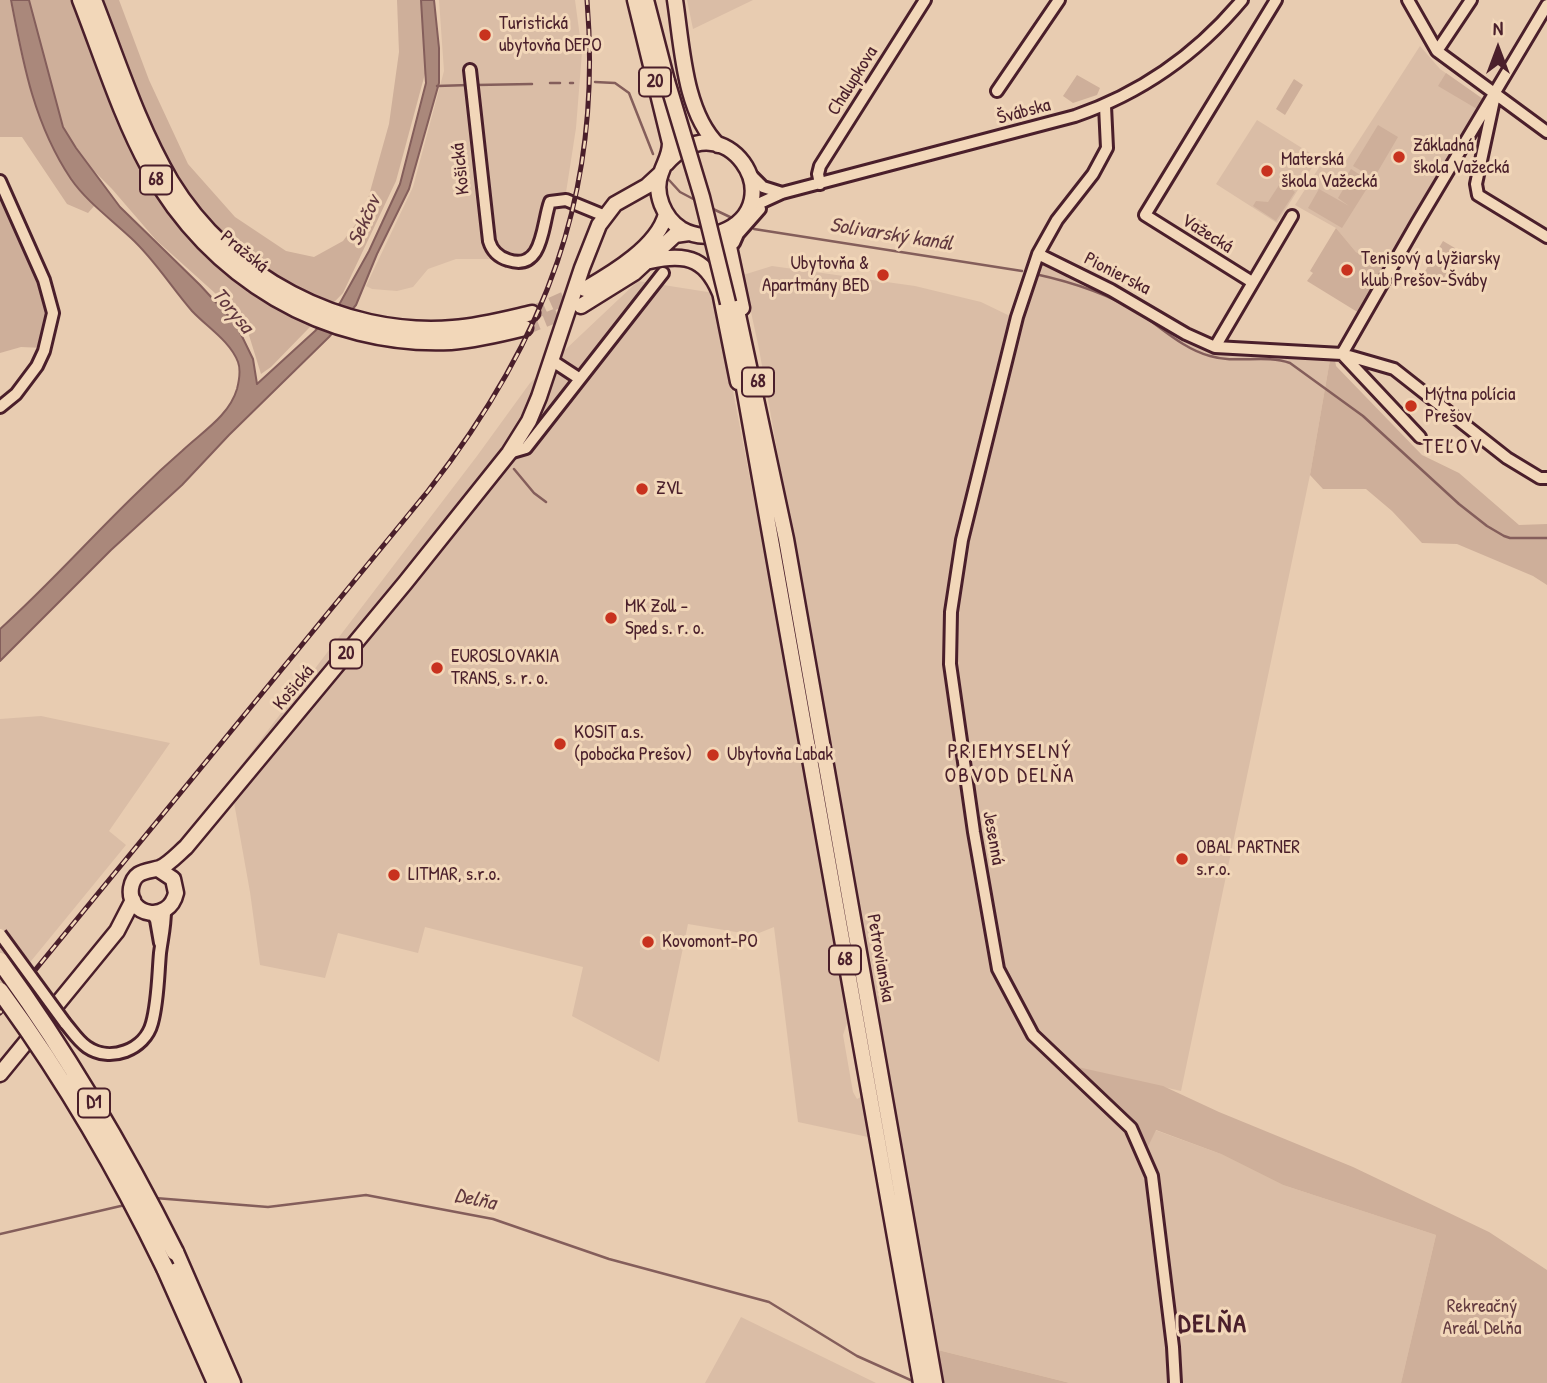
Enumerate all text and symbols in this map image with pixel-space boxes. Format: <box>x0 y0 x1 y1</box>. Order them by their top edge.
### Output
place label: Turistická ubytovňa DEPO <box>499 13 602 57</box>
north arrow <box>1463 14 1533 84</box>
text: N <box>1493 15 1503 41</box>
marker: Turistická ubytovňa DEPO <box>477 27 493 43</box>
street label: Chalupkova <box>823 42 883 120</box>
road number: 20 <box>639 68 671 96</box>
street label: Švábska <box>995 94 1053 130</box>
place label: Základná škola Važecká <box>1413 135 1509 179</box>
street label: Košická <box>447 142 475 196</box>
place label: Materská škola Važecká <box>1281 149 1377 193</box>
marker: Základná škola Važecká <box>1391 149 1407 165</box>
marker: Materská škola Važecká <box>1259 163 1275 179</box>
road number: 68 <box>140 166 172 195</box>
water label: Sekčov <box>343 192 387 250</box>
street label: Važecká <box>1177 209 1237 259</box>
water label: Solivarský kanál <box>828 213 954 257</box>
street label: Pražská <box>216 226 272 278</box>
street label: Pionierska <box>1080 248 1154 300</box>
place label: Tenisový a lyžiarsky klub Prešov-Šváby <box>1361 248 1501 292</box>
place label: Ubytovňa & Apartmány BED <box>762 253 869 297</box>
marker: Tenisový a lyžiarsky klub Prešov-Šváby <box>1339 262 1355 278</box>
marker: Ubytovňa & Apartmány BED <box>875 267 891 283</box>
water label: Torysa <box>206 283 258 339</box>
road number: 68 <box>742 368 774 396</box>
place label: Mýtna polícia Prešov <box>1425 384 1515 428</box>
marker: Mýtna polícia Prešov <box>1403 398 1419 414</box>
district label: TEĽOV <box>1423 434 1483 460</box>
place label: ZVL <box>656 478 683 500</box>
marker: ZVL <box>634 481 650 497</box>
place label: MK Zoll - Sped s. r. o. <box>625 596 704 640</box>
marker: MK Zoll - Sped s. r. o. <box>603 610 619 626</box>
road number: 20 <box>330 640 362 668</box>
place label: EUROSLOVAKIA TRANS, s. r. o. <box>451 646 559 690</box>
marker: EUROSLOVAKIA TRANS, s. r. o. <box>429 660 445 676</box>
street label: Košická <box>269 661 319 715</box>
place label: KOSIT a.s. (pobočka Prešov) <box>574 722 692 766</box>
marker: KOSIT a.s. (pobočka Prešov) <box>552 736 568 752</box>
district label: PRIEMYSELNÝ OBVOD DELŇA <box>946 739 1074 789</box>
place label: Ubytovňa Labak <box>727 744 833 766</box>
marker: Ubytovňa Labak <box>705 747 721 763</box>
street label: Jesenná <box>977 809 1009 867</box>
place label: OBAL PARTNER s.r.o. <box>1196 837 1300 881</box>
marker: OBAL PARTNER s.r.o. <box>1174 851 1190 867</box>
place label: LITMAR, s.r.o. <box>408 864 500 886</box>
marker: LITMAR, s.r.o. <box>386 867 402 883</box>
street label: Petrovianska <box>861 912 899 1004</box>
place label: Kovomont-PO <box>662 931 758 953</box>
marker: Kovomont-PO <box>640 934 656 950</box>
road number: 68 <box>829 945 861 974</box>
road number: D1 <box>78 1088 110 1118</box>
water label: Delňa <box>452 1183 498 1217</box>
park label: Rekreačný Areál Delňa <box>1443 1296 1521 1340</box>
district label: DELŇA <box>1179 1309 1247 1341</box>

